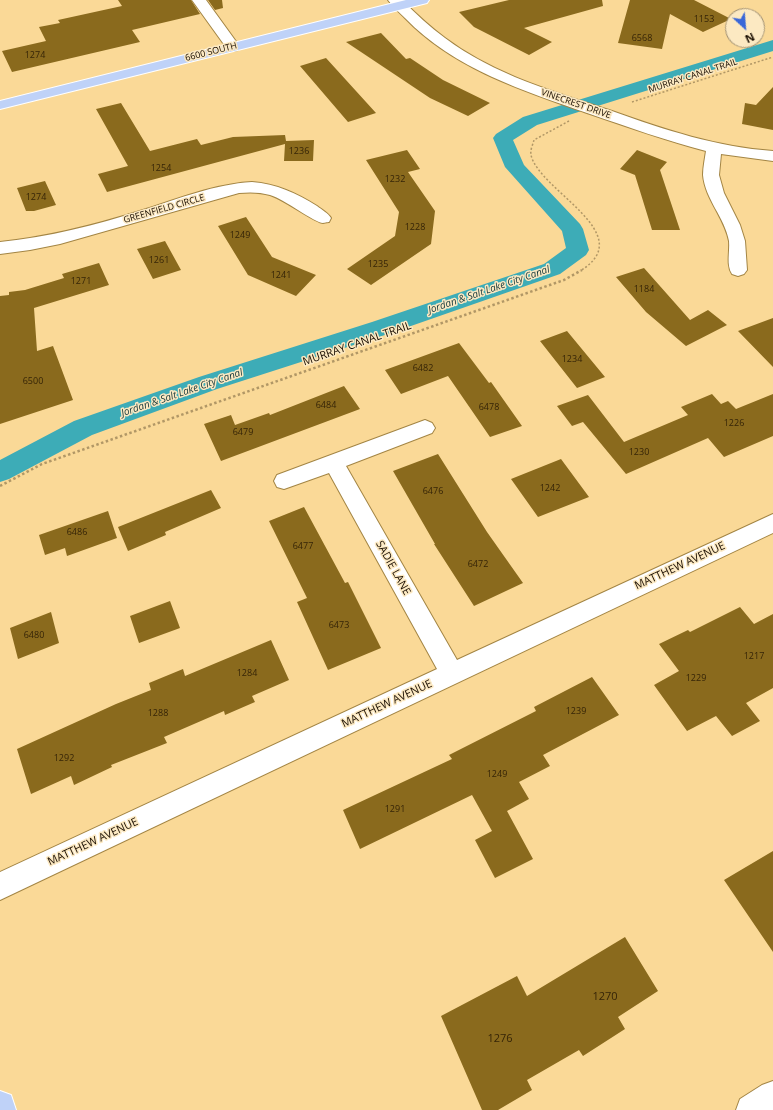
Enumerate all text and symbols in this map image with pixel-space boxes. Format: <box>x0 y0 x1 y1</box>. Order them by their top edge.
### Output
north arrow <box>725 8 765 48</box>
house number: 1153 <box>694 14 714 24</box>
text: N <box>743 30 757 47</box>
house number: 6568 <box>632 33 652 43</box>
street label: 6600 SOUTH <box>184 40 238 64</box>
house number: 1274 <box>25 50 45 60</box>
street label: MURRAY CANAL TRAIL <box>647 56 739 96</box>
street label: VINECREST DRIVE <box>540 87 612 121</box>
house number: 1236 <box>289 146 309 156</box>
house number: 1254 <box>151 163 171 173</box>
house number: 1232 <box>385 174 405 184</box>
house number: 1274 <box>26 192 46 202</box>
street label: GREENFIELD CIRCLE <box>122 192 206 226</box>
house number: 1228 <box>405 222 425 232</box>
house number: 1249 <box>230 230 250 240</box>
house number: 1261 <box>149 255 169 265</box>
house number: 1235 <box>368 259 388 269</box>
water label: Jordan & Salt Lake City Canal <box>427 264 551 316</box>
house number: 1241 <box>271 270 291 280</box>
house number: 1271 <box>71 276 91 286</box>
house number: 1184 <box>634 284 654 294</box>
street label: MURRAY CANAL TRAIL <box>301 319 413 369</box>
house number: 1234 <box>562 354 582 364</box>
house number: 6482 <box>413 363 433 373</box>
water label: Jordan & Salt Lake City Canal <box>120 367 244 419</box>
house number: 6500 <box>23 376 43 386</box>
house number: 6484 <box>316 400 336 410</box>
house number: 6478 <box>479 402 499 412</box>
house number: 1226 <box>724 418 744 428</box>
house number: 6479 <box>233 427 253 437</box>
house number: 1230 <box>629 447 649 457</box>
house number: 1242 <box>540 483 560 493</box>
house number: 6476 <box>423 486 443 496</box>
house number: 6486 <box>67 527 87 537</box>
street label: SADIE LANE <box>373 539 413 597</box>
street label: MATTHEW AVENUE <box>633 539 727 593</box>
house number: 6477 <box>293 541 313 551</box>
house number: 6472 <box>468 559 488 569</box>
house number: 6473 <box>329 620 349 630</box>
house number: 6480 <box>24 630 44 640</box>
house number: 1217 <box>744 651 764 661</box>
house number: 1284 <box>237 668 257 678</box>
house number: 1229 <box>686 673 706 683</box>
street label: MATTHEW AVENUE <box>340 677 434 731</box>
house number: 1239 <box>566 706 586 716</box>
house number: 1288 <box>148 708 168 718</box>
house number: 1292 <box>54 753 74 763</box>
house number: 1249 <box>487 769 507 779</box>
house number: 1291 <box>385 804 405 814</box>
street label: MATTHEW AVENUE <box>46 815 140 869</box>
house number: 1270 <box>592 990 618 1004</box>
house number: 1276 <box>487 1032 513 1046</box>

